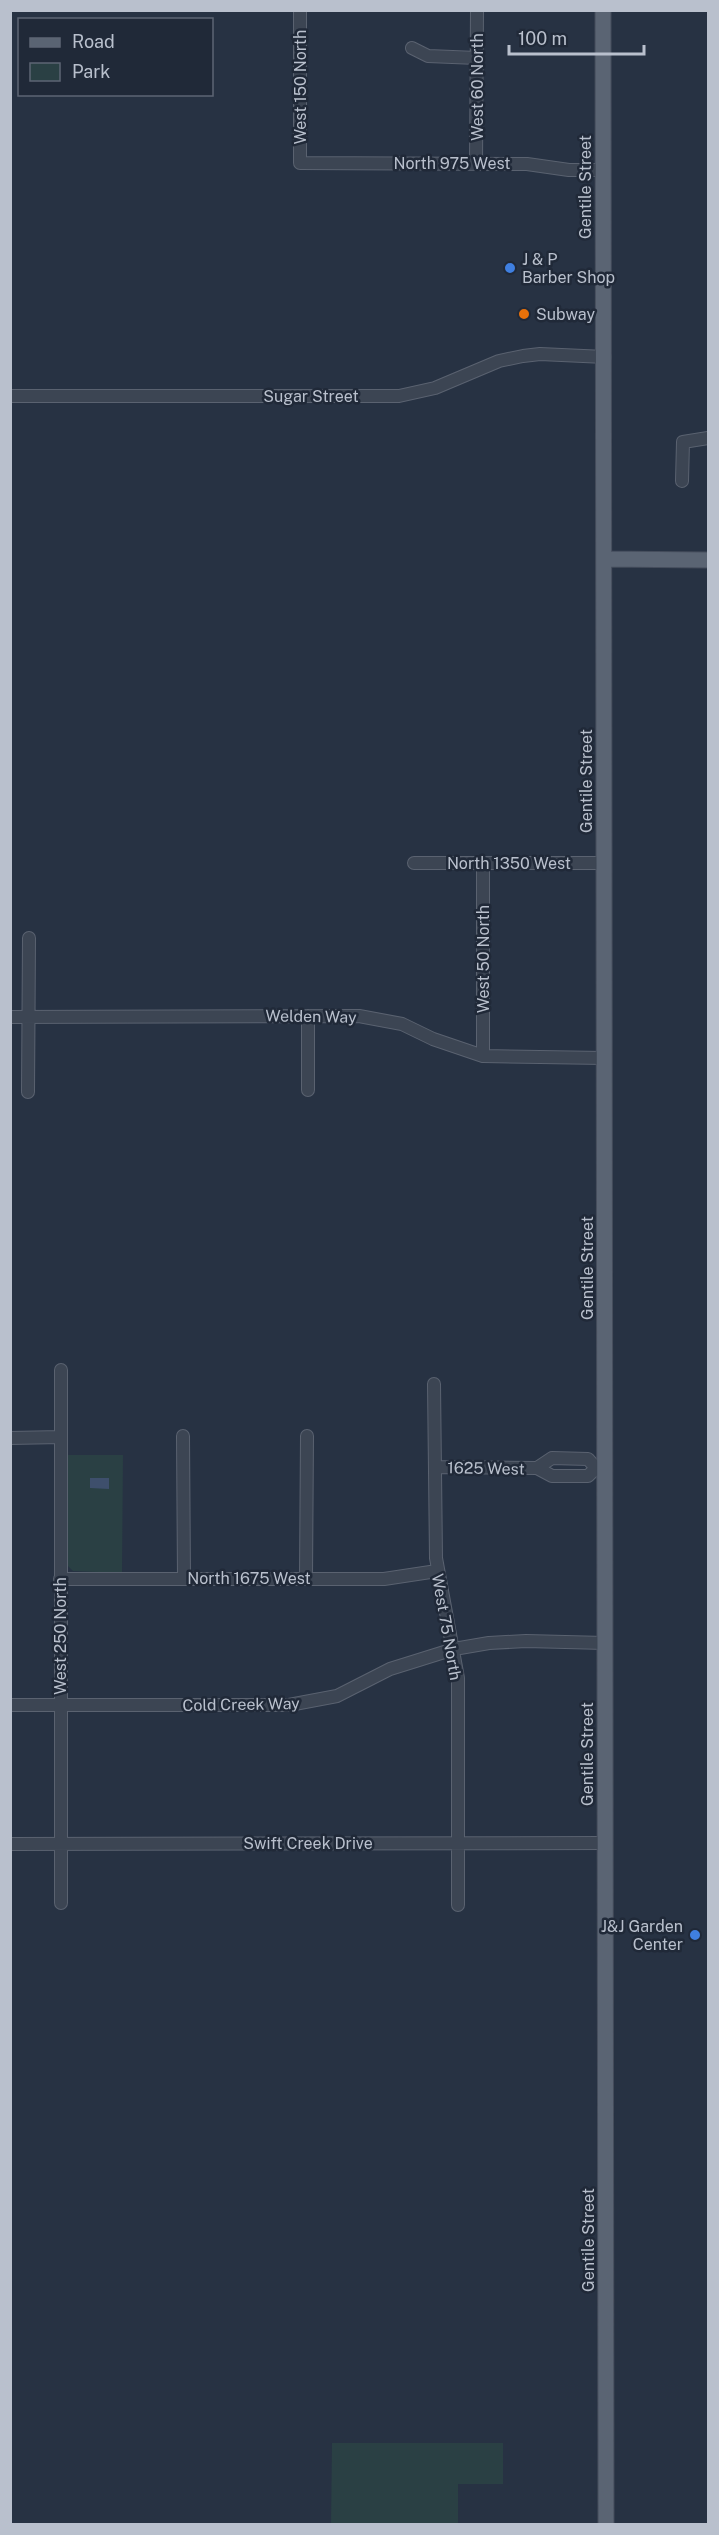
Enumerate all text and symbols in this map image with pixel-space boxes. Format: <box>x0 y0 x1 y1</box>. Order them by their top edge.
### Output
legend <box>18 18 213 96</box>
scale bar <box>509 18 644 56</box>
text: 100 m <box>518 28 567 49</box>
street label: West 150 North <box>291 30 310 144</box>
text: Road <box>72 31 115 52</box>
street label: West 60 North <box>468 33 487 141</box>
text: Park <box>72 61 110 82</box>
street label: Gentile Street <box>576 135 595 239</box>
street label: North 975 West <box>393 154 511 173</box>
place label: J & P Barber Shop <box>522 250 615 287</box>
marker: J & P Barber Shop <box>503 261 517 275</box>
place label: Subway <box>536 305 595 324</box>
marker: Subway <box>517 307 531 321</box>
street label: Sugar Street <box>263 387 359 406</box>
street label: Gentile Street <box>577 729 596 833</box>
street label: North 1350 West <box>447 854 571 873</box>
street label: West 50 North <box>474 905 493 1013</box>
street label: Welden Way <box>265 1006 357 1027</box>
street label: Gentile Street <box>578 1216 597 1320</box>
street label: 1625 West <box>447 1458 525 1479</box>
street label: North 1675 West <box>187 1569 311 1588</box>
street label: West 75 North <box>428 1572 465 1682</box>
street label: West 250 North <box>51 1577 70 1695</box>
street label: Cold Creek Way <box>182 1694 300 1715</box>
street label: Gentile Street <box>578 1702 597 1806</box>
street label: Swift Creek Drive <box>243 1834 373 1853</box>
place label: J&J Garden Center <box>601 1917 683 1954</box>
marker: J&J Garden Center <box>688 1928 702 1942</box>
street label: Gentile Street <box>579 2188 598 2292</box>

